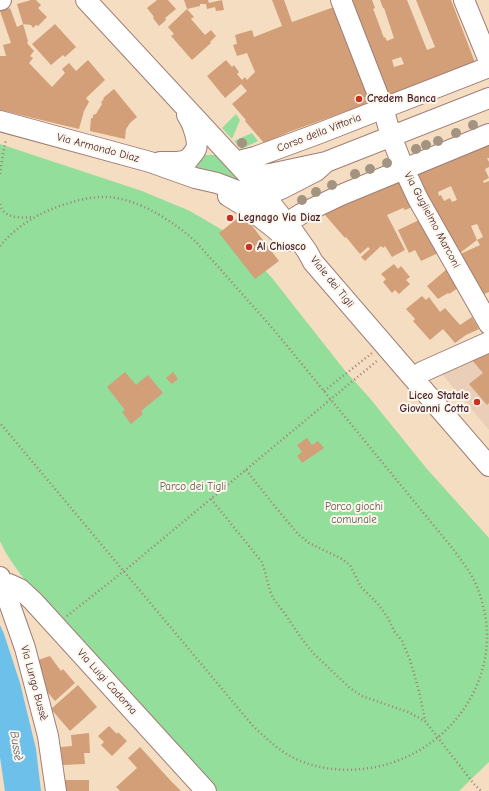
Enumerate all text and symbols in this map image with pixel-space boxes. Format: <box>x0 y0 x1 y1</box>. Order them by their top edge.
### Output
place label: Credem Banca <box>367 92 436 106</box>
marker: Credem Banca <box>354 94 364 104</box>
street label: Corso della Vittoria <box>275 111 363 155</box>
street label: Via Armando Diaz <box>55 131 141 165</box>
street label: Via Guglielmo Marconi <box>401 170 463 270</box>
place label: Legnago Via Diaz <box>238 211 320 225</box>
marker: Legnago Via Diaz <box>225 213 235 223</box>
place label: Al Chiosco <box>257 240 306 254</box>
marker: Al Chiosco <box>244 242 254 252</box>
street label: Viale dei Tigli <box>307 254 357 310</box>
place label: Liceo Statale Giovanni Cotta <box>400 389 469 415</box>
marker: Liceo Statale Giovanni Cotta <box>472 397 482 407</box>
park label: Parco dei Tigli <box>160 480 226 494</box>
park label: Parco giochi comunale <box>325 500 383 526</box>
street label: Via Lungo Bussè <box>18 644 50 722</box>
street label: Via Luigi Cadorna <box>74 647 140 717</box>
water label: Bussè <box>7 730 25 762</box>

